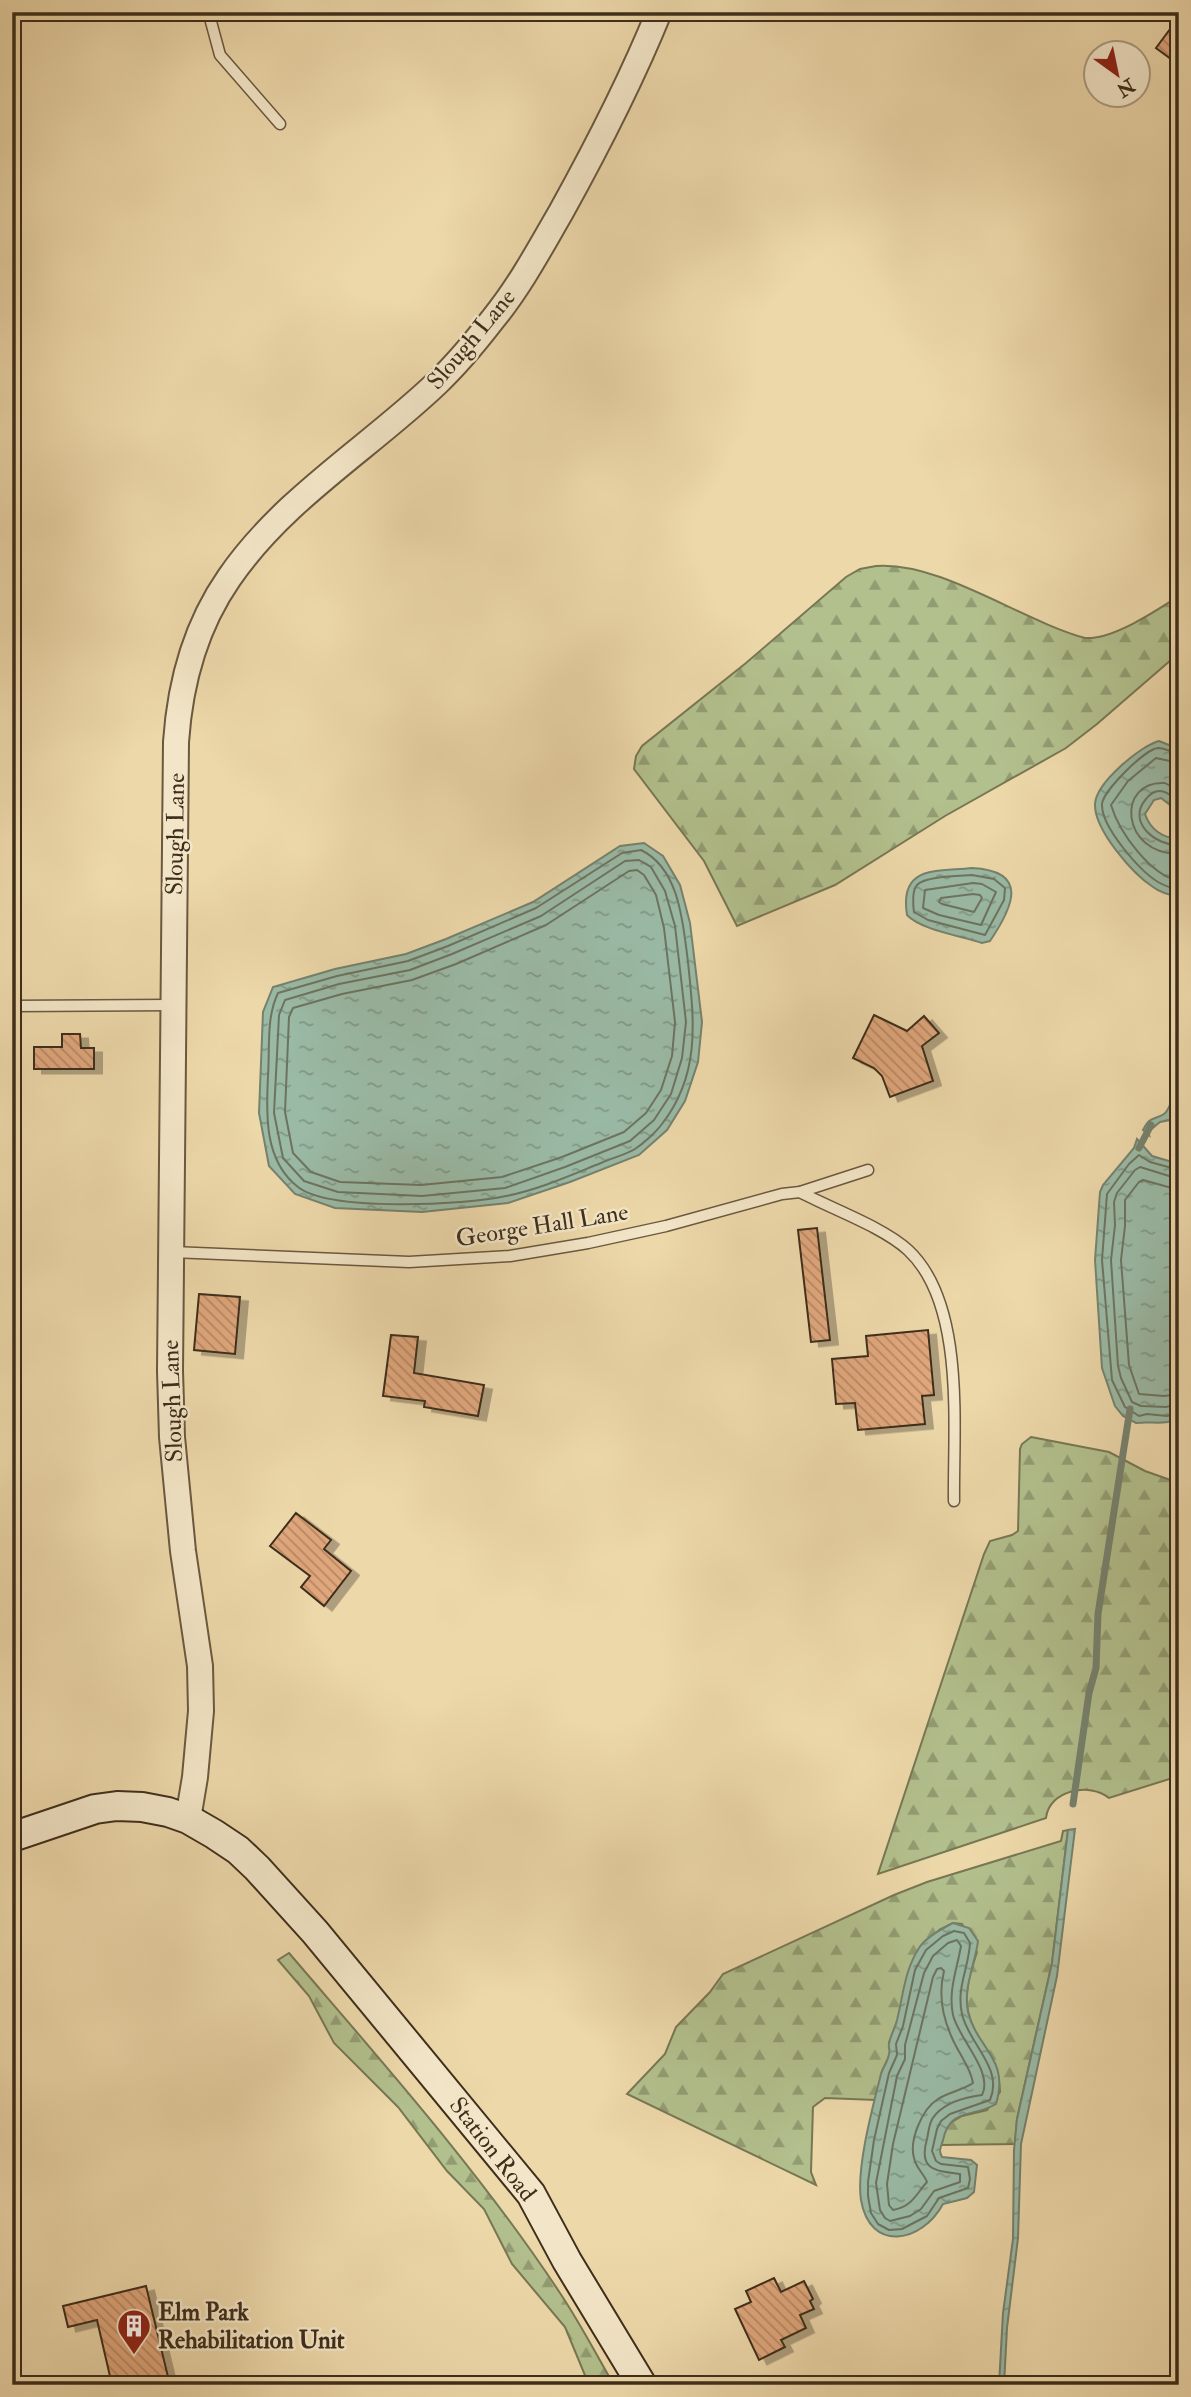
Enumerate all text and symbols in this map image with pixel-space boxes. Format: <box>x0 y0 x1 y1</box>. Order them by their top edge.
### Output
north arrow <box>1082 38 1152 108</box>
text: N <box>1111 72 1140 103</box>
street label: Slough Lane <box>420 282 523 396</box>
street label: Slough Lane <box>159 773 192 896</box>
street label: George Hall Lane <box>454 1197 630 1254</box>
street label: Slough Lane <box>155 1339 190 1463</box>
street label: Station Road <box>442 2091 543 2208</box>
place label: Elm Park Rehabilitation Unit <box>158 2297 345 2356</box>
building icon: Elm Park Rehabilitation Unit <box>115 2307 153 2356</box>

